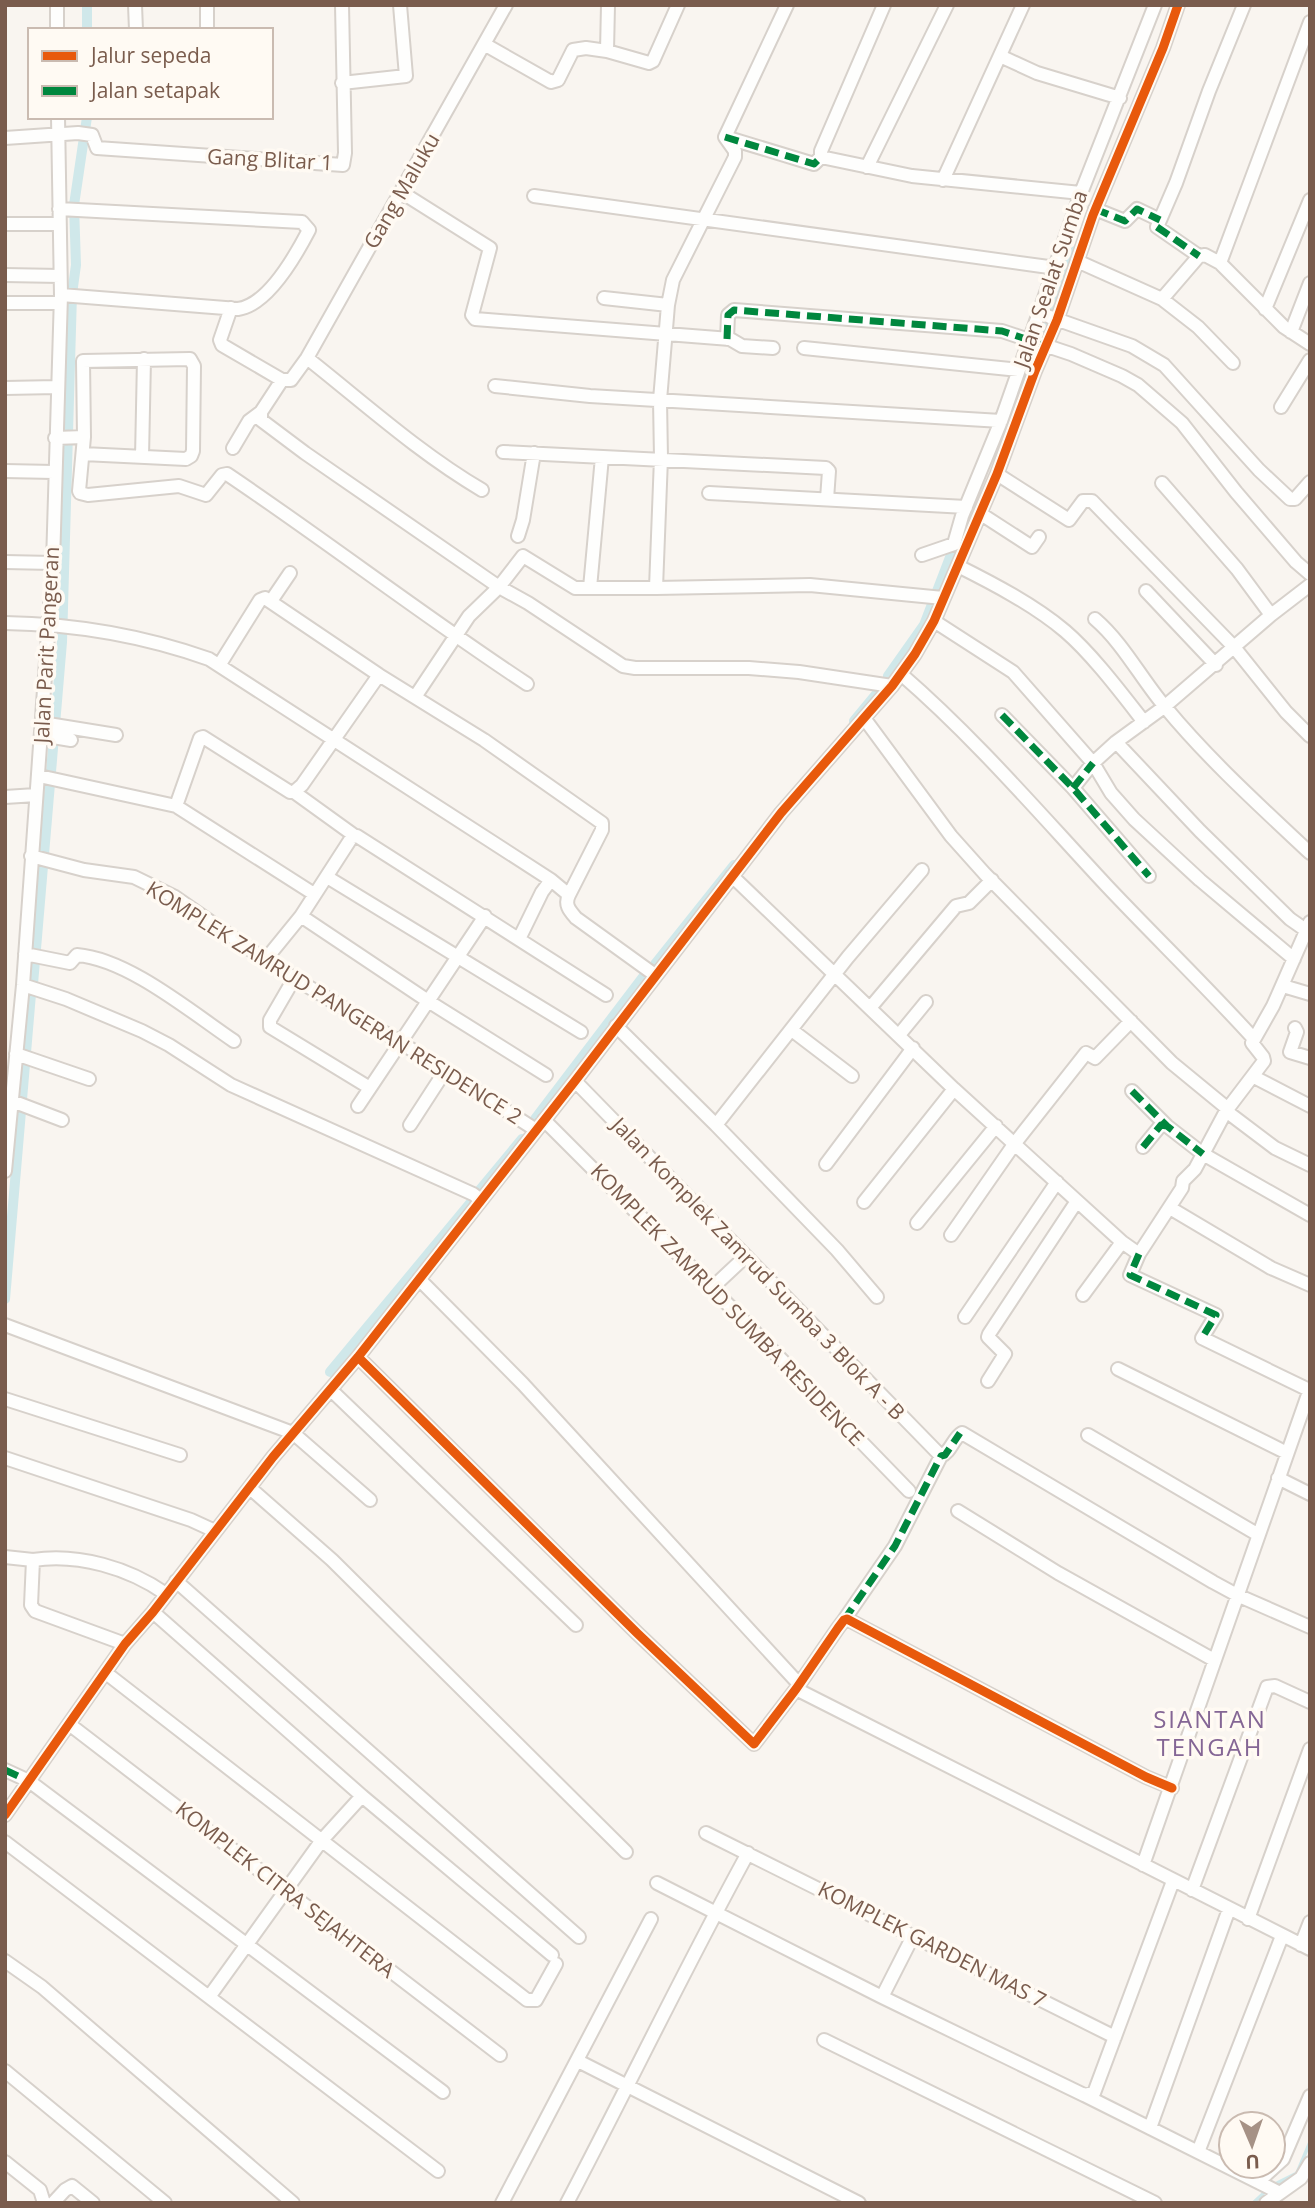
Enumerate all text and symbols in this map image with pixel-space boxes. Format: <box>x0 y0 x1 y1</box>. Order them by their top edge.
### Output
legend <box>28 28 273 119</box>
text: Jalur sepeda <box>89 41 211 69</box>
text: Jalan setapak <box>89 76 220 104</box>
street label: Gang Maluku <box>357 127 446 254</box>
street label: Gang Blitar 1 <box>206 142 334 176</box>
street label: Jalan Sealat Sumba <box>1006 186 1094 373</box>
street label: Jalan Parit Pangeran <box>27 546 65 746</box>
street label: KOMPLEK ZAMRUD PANGERAN RESIDENCE 2 <box>141 874 528 1130</box>
street label: Jalan Komplek Zamrud Sumba 3 Blok A - B <box>605 1109 911 1426</box>
street label: KOMPLEK ZAMRUD SUMBA RESIDENCE <box>585 1157 871 1452</box>
district label: SIANTAN TENGAH <box>1153 1702 1267 1763</box>
street label: KOMPLEK CITRA SEJAHTERA <box>170 1795 402 1984</box>
street label: KOMPLEK GARDEN MAS 7 <box>814 1874 1051 2014</box>
north arrow <box>1217 2110 1287 2180</box>
text: U <box>1245 2149 1260 2175</box>

